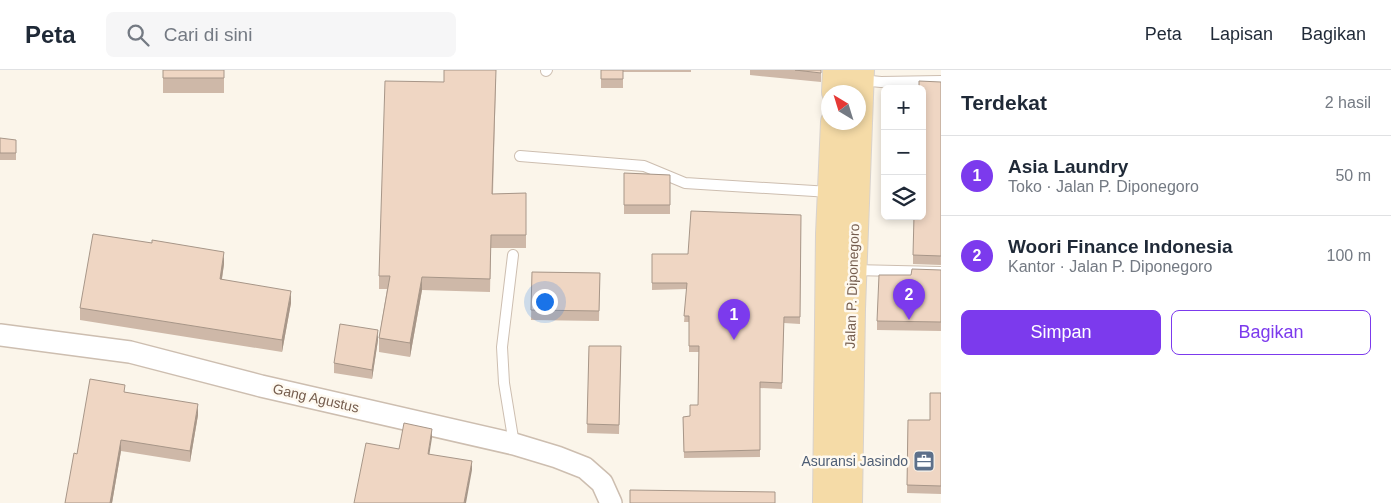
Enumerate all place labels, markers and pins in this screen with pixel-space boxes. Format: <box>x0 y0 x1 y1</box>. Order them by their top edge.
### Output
pin: 2 <box>893 279 925 320</box>
pin: 1 <box>718 299 750 340</box>
office icon: Asuransi Jasindo <box>912 449 936 473</box>
place label: Asuransi Jasindo <box>801 453 908 469</box>

